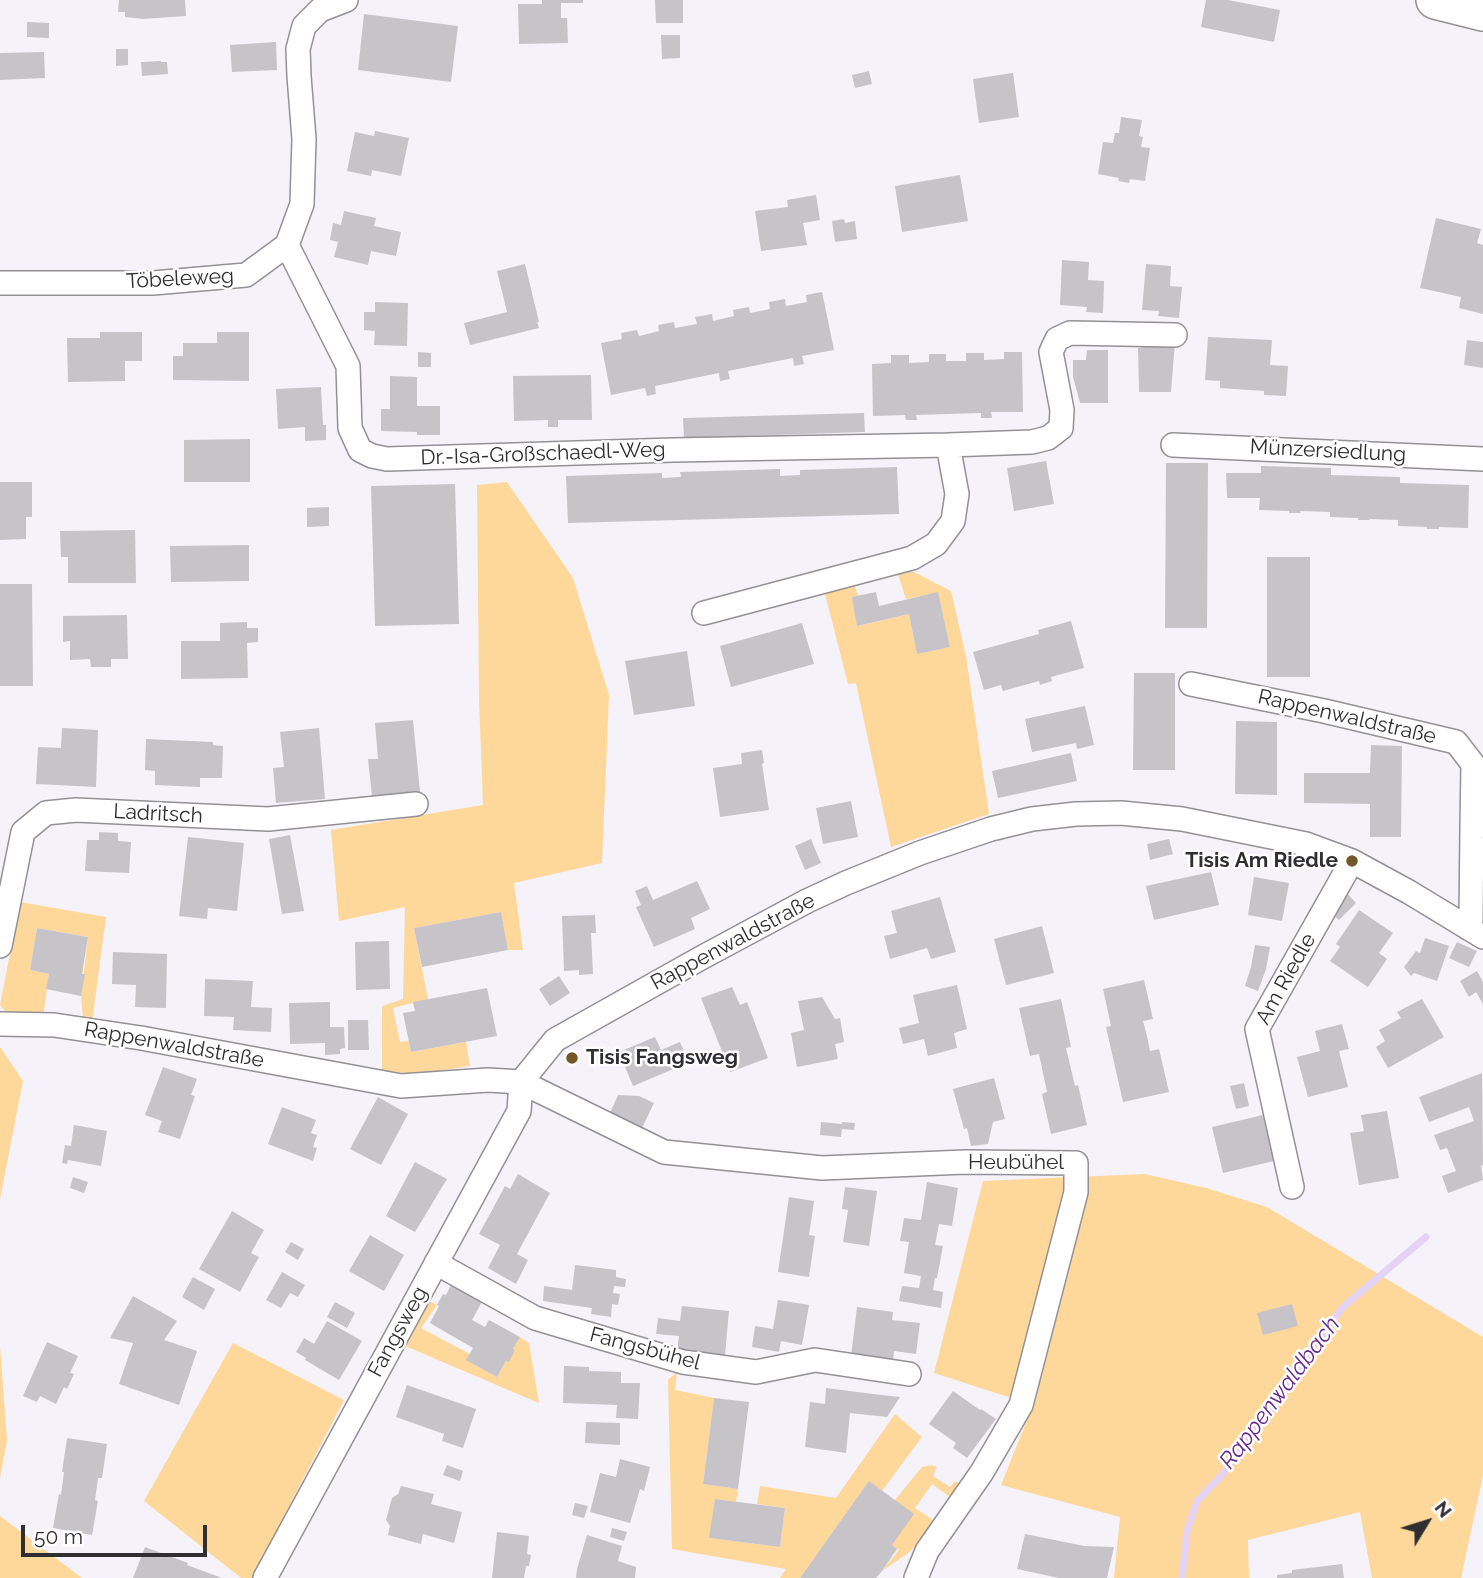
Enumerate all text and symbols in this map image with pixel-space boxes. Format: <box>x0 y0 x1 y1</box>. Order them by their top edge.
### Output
street label: Töbeleweg <box>125 264 235 294</box>
street label: Münzersiedlung <box>1249 434 1407 468</box>
street label: Dr.-Isa-Großschaedl-Weg <box>420 437 666 471</box>
street label: Rappenwaldstraße <box>1255 684 1439 750</box>
street label: Ladritsch <box>113 799 203 829</box>
place label: Tisis Am Riedle <box>1185 848 1338 874</box>
marker: Tisis Am Riedle <box>1344 853 1360 869</box>
street label: Rappenwaldstraße <box>647 888 819 996</box>
street label: Am Riedle <box>1251 929 1321 1029</box>
street label: Rappenwaldstraße <box>82 1017 266 1073</box>
place label: Tisis Fangsweg <box>586 1045 738 1071</box>
marker: Tisis Fangsweg <box>564 1050 580 1066</box>
street label: Heubühel <box>968 1150 1064 1176</box>
street label: Fangsweg <box>363 1282 433 1382</box>
water label: Rappenwaldbach <box>1214 1312 1346 1474</box>
street label: Fangsbühel <box>587 1322 703 1376</box>
north arrow <box>1392 1487 1462 1557</box>
text: N <box>1430 1497 1457 1522</box>
scale bar <box>24 1512 210 1556</box>
text: 50 m <box>34 1524 83 1549</box>

